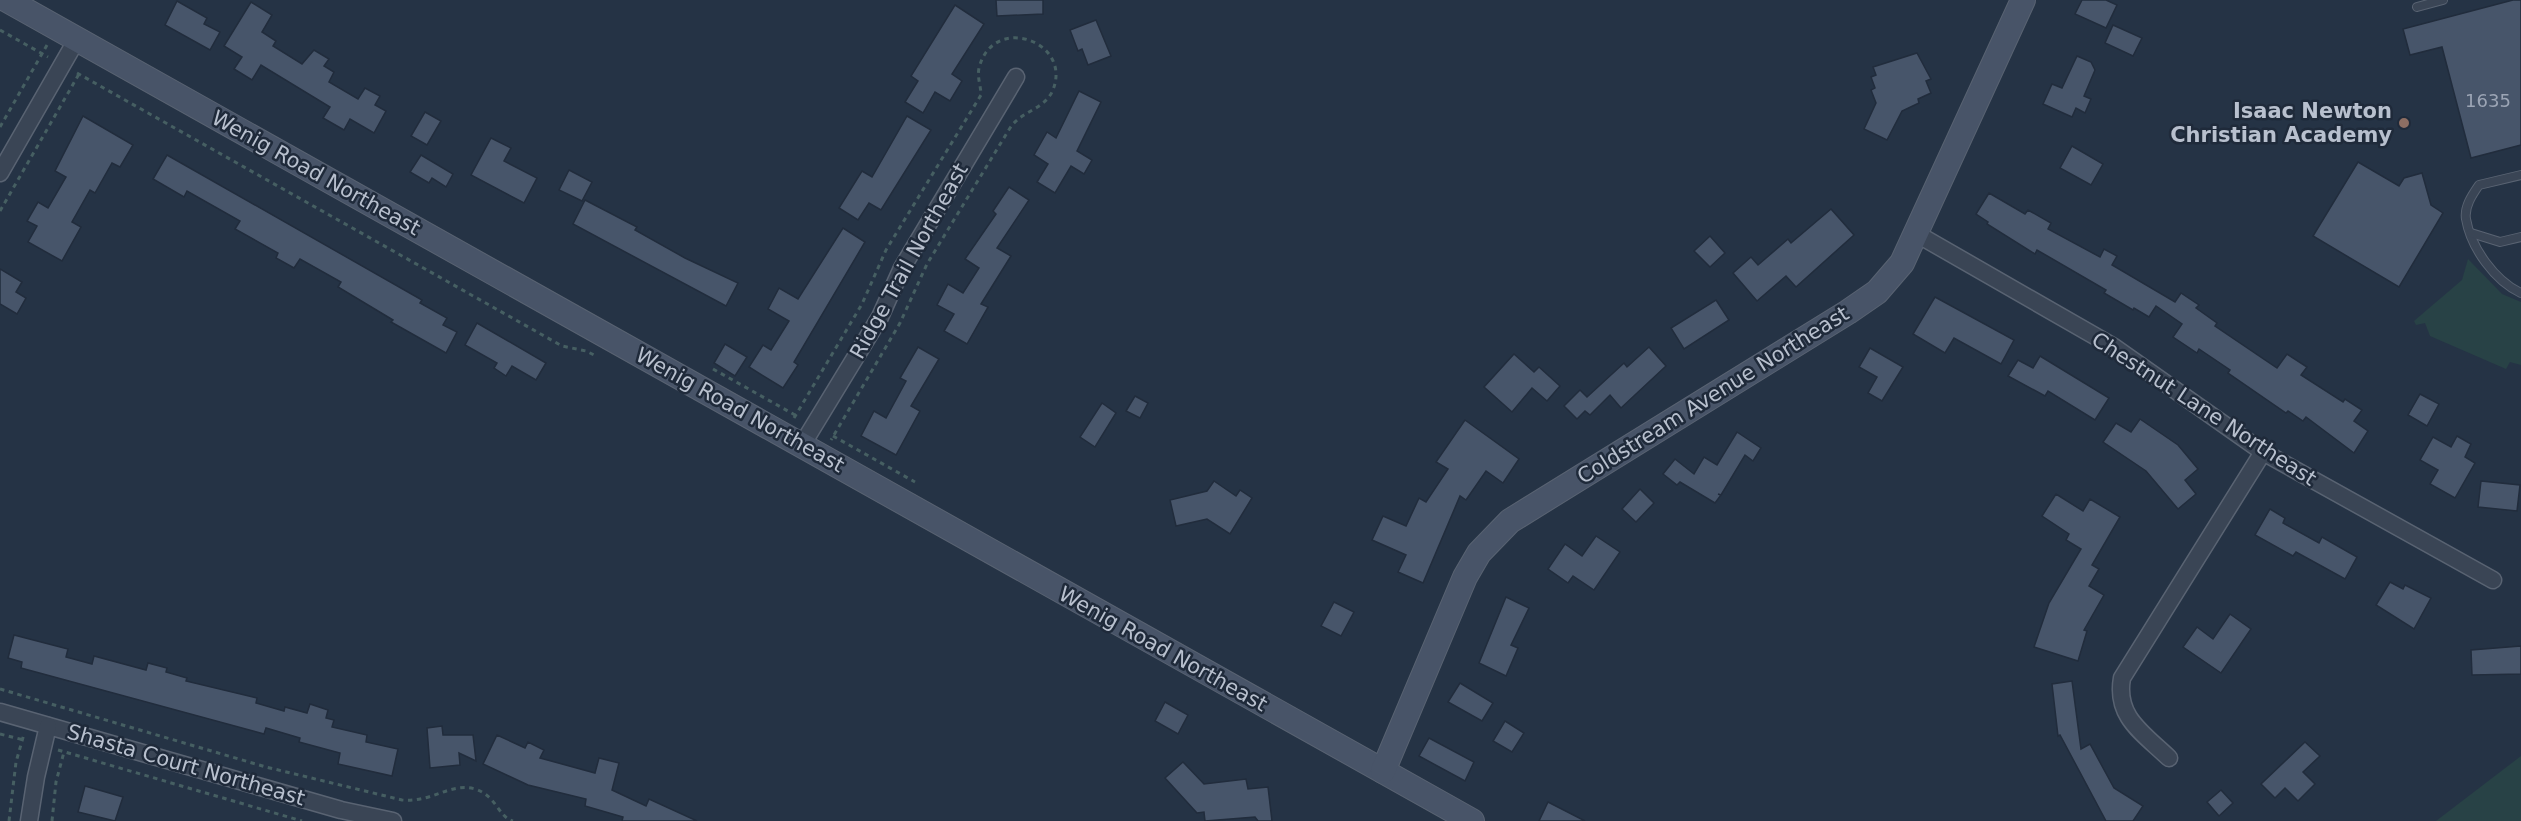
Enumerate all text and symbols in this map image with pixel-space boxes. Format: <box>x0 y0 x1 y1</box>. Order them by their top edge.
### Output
house number: 1635 <box>2465 90 2511 111</box>
place label: Isaac Newton Christian Academy <box>2170 99 2392 147</box>
street label: Wenig Road Northeast <box>208 106 424 240</box>
marker: Isaac Newton Christian Academy <box>2397 116 2411 130</box>
street label: Ridge Trail Northeast <box>845 159 973 363</box>
street label: Coldstream Avenue Northeast <box>1573 301 1853 489</box>
street label: Chestnut Lane Northeast <box>2087 327 2321 491</box>
street label: Wenig Road Northeast <box>632 343 848 477</box>
street label: Wenig Road Northeast <box>1055 582 1271 716</box>
street label: Shasta Court Northeast <box>64 720 308 810</box>

